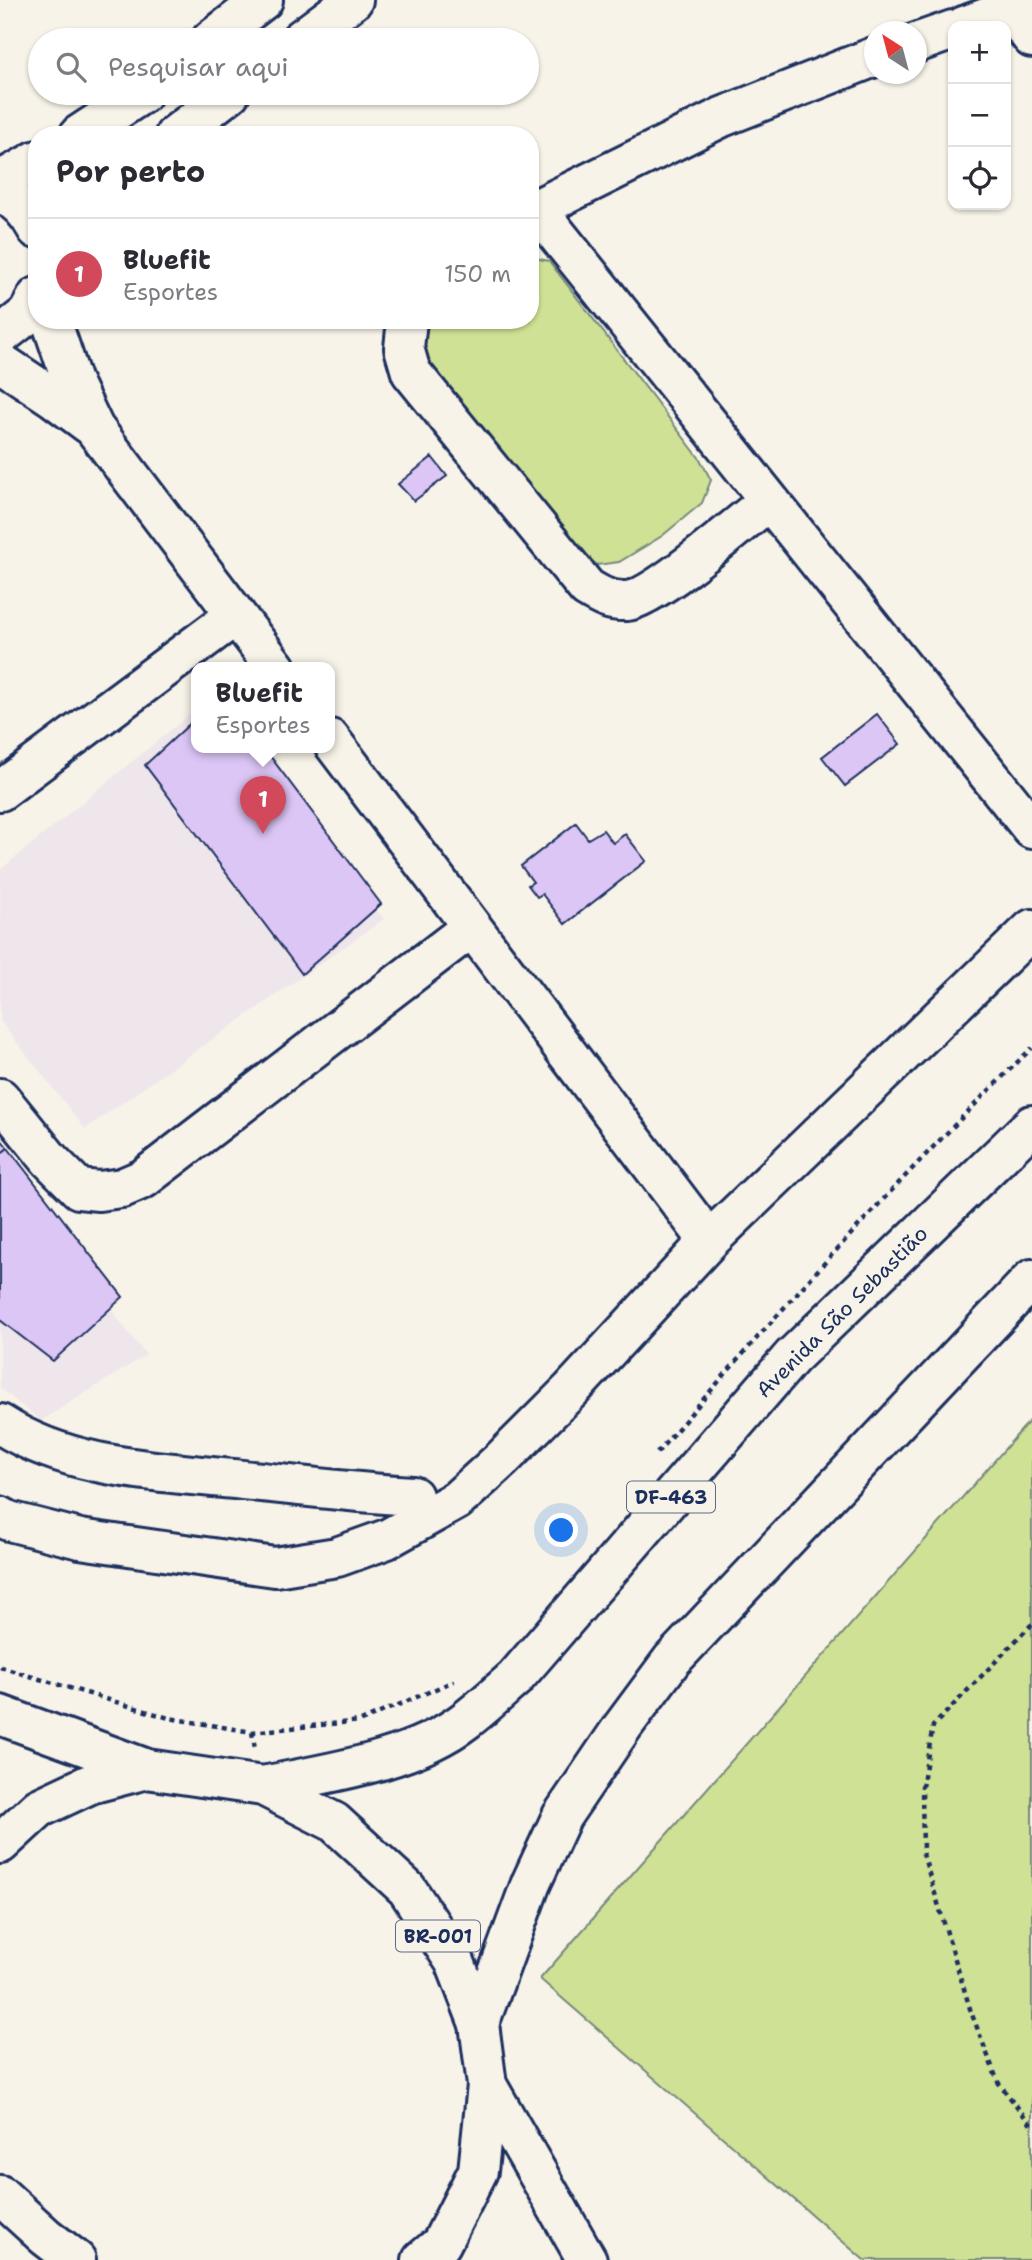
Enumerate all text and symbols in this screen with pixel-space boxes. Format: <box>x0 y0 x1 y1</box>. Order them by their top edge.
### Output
north arrow <box>864 21 927 84</box>
map controls <box>948 21 1011 210</box>
button: + <box>948 21 1011 84</box>
search box <box>28 28 539 105</box>
icon: search <box>52 48 90 86</box>
text: Pesquisar aqui <box>108 49 289 84</box>
button: − <box>948 84 1011 147</box>
button: locate <box>948 147 1011 210</box>
text: Por perto <box>56 151 205 192</box>
text: Bluefit <box>123 242 211 277</box>
text: 1 <box>74 259 84 289</box>
text: 150 m <box>444 259 511 289</box>
text: Esportes <box>123 277 218 307</box>
popup <box>191 662 335 753</box>
text: Bluefit <box>215 675 303 710</box>
text: Esportes <box>215 710 311 740</box>
pin: 1 <box>240 776 286 834</box>
street label: Avenida São Sebastião <box>750 1220 934 1404</box>
road number: DF-463 <box>627 1482 715 1512</box>
your location <box>544 1513 578 1547</box>
road number: BR-001 <box>396 1920 480 1952</box>

